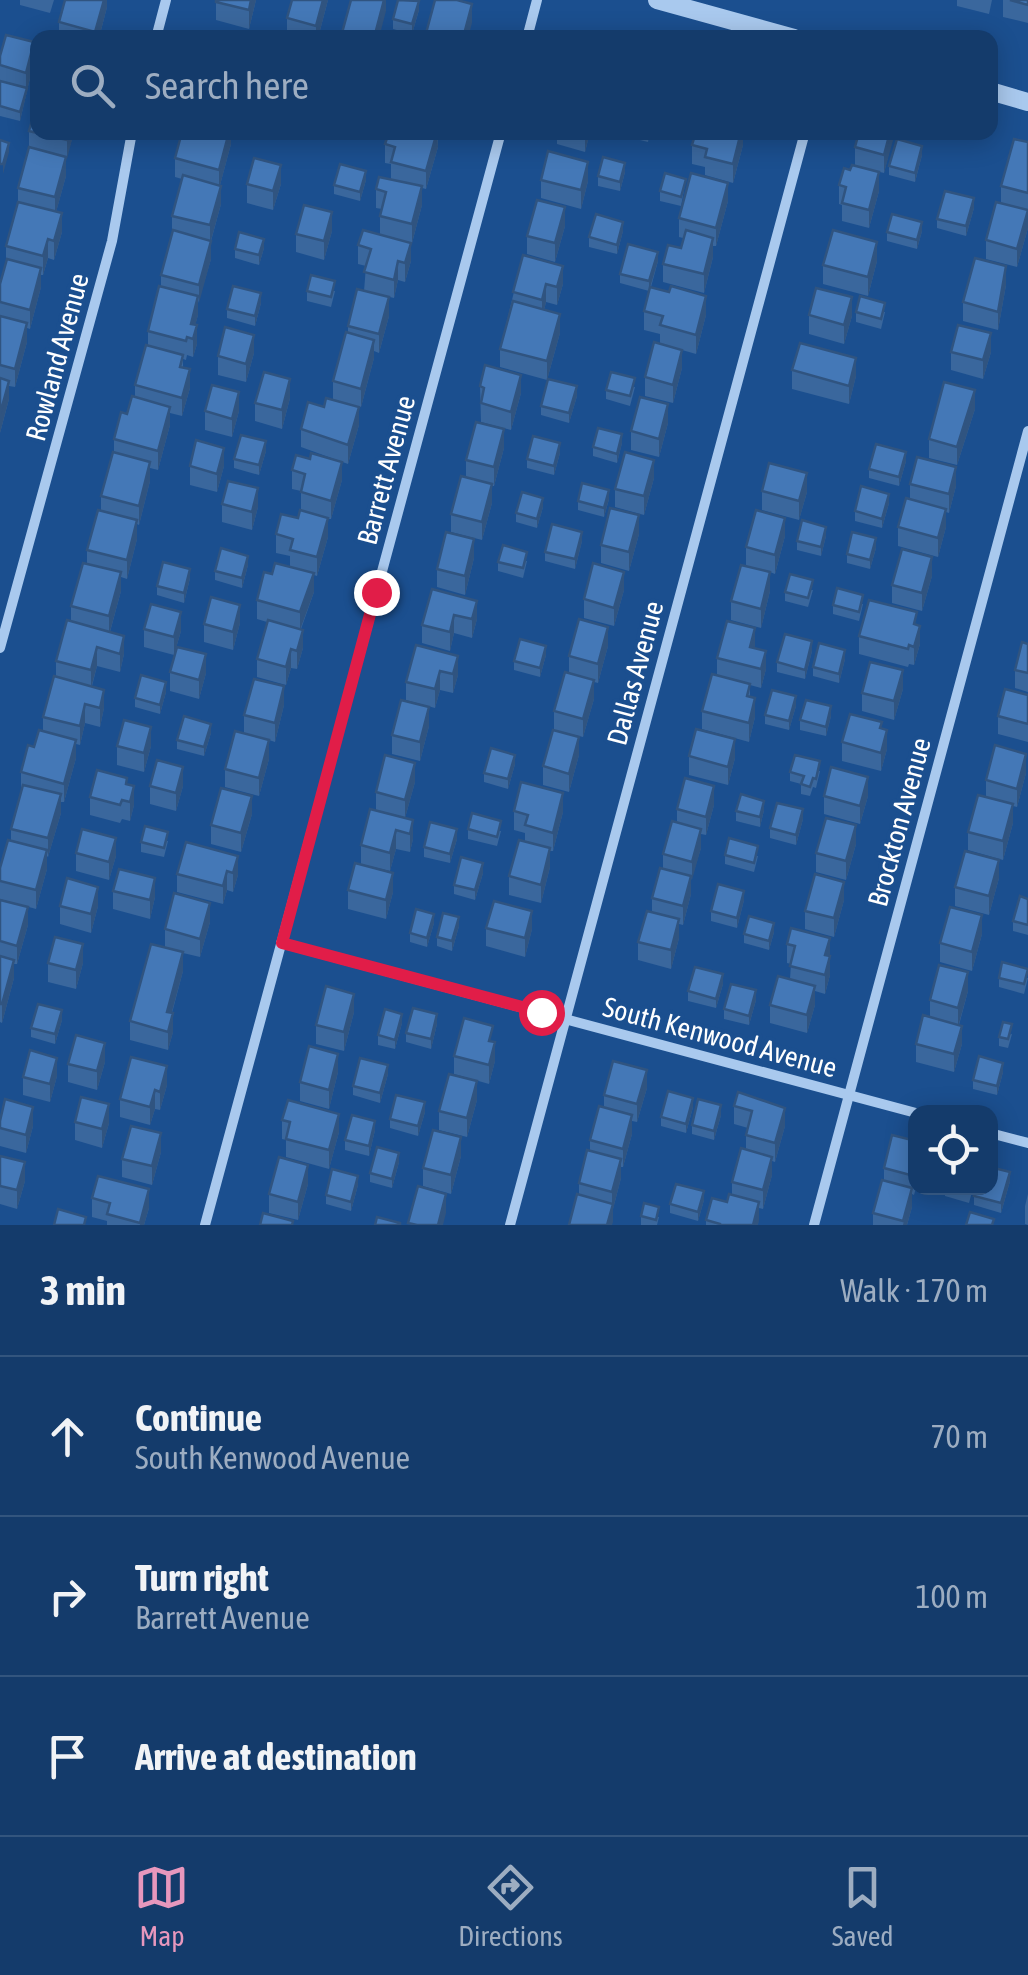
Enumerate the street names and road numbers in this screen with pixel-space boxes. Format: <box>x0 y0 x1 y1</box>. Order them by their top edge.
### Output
street label: Rowland Avenue <box>19 270 95 444</box>
street label: Barrett Avenue <box>351 392 421 548</box>
street label: Dallas Avenue <box>600 597 670 749</box>
street label: Brockton Avenue <box>861 734 937 910</box>
street label: South Kenwood Avenue <box>600 990 840 1084</box>

